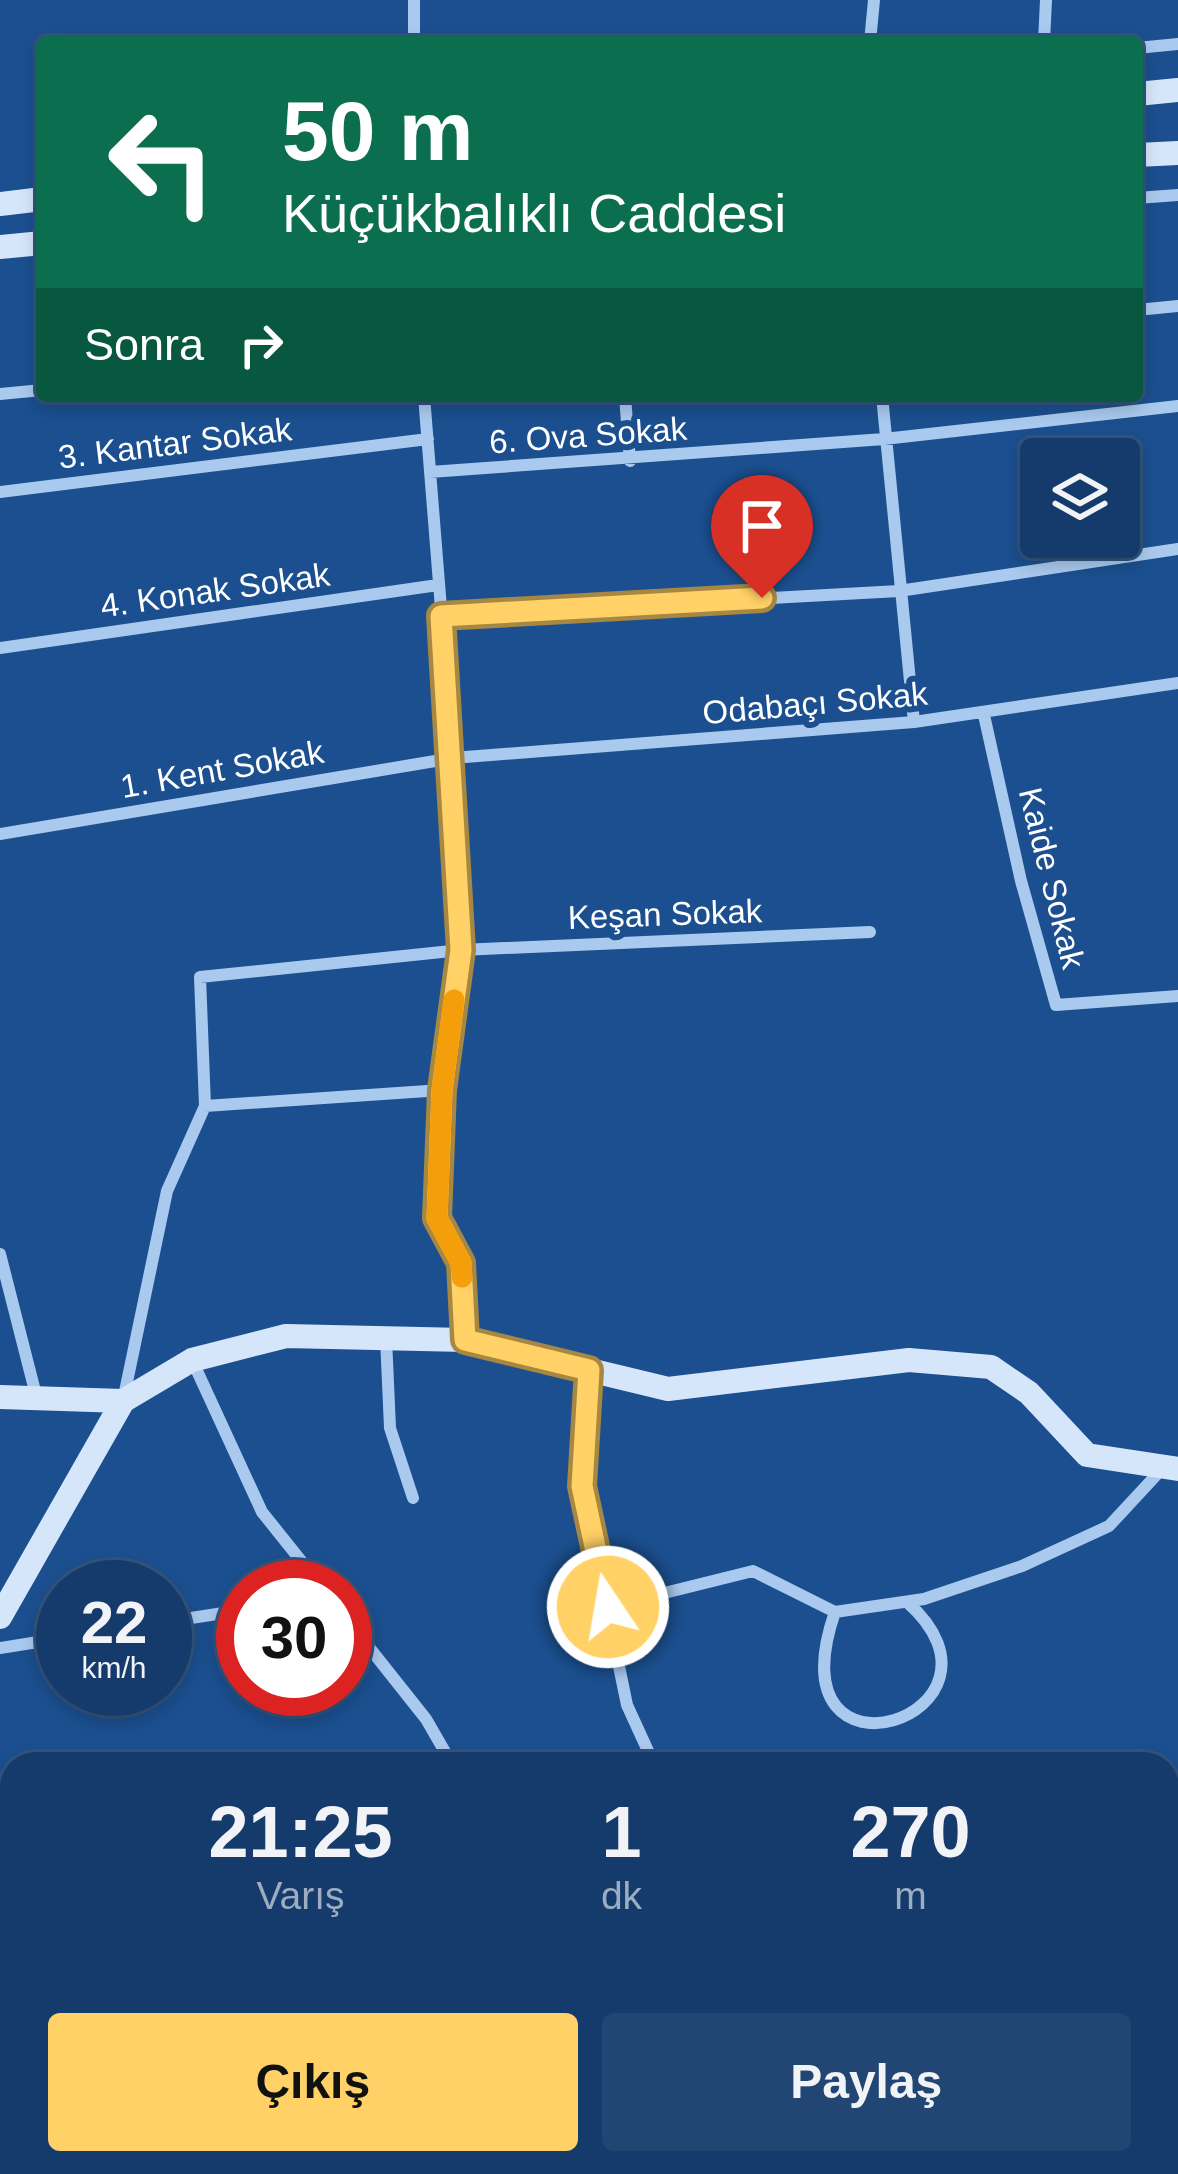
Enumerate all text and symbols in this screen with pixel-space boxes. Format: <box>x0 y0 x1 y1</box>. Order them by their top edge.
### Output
icon: left <box>84 84 240 240</box>
text: 50 m <box>282 84 473 178</box>
text: Küçükbalıklı Caddesi <box>282 183 786 243</box>
icon: right <box>228 312 294 378</box>
text: Sonra <box>84 319 204 370</box>
street label: 3. Kantar Sokak <box>56 410 294 476</box>
street label: 6. Ova Sokak <box>488 410 689 460</box>
map controls <box>1020 438 1140 558</box>
button: layers <box>1020 438 1140 558</box>
pin <box>711 475 813 598</box>
icon: arrive <box>729 493 795 559</box>
street label: 4. Konak Sokak <box>98 556 333 624</box>
street label: Odabaçı Sokak <box>701 675 929 731</box>
street label: 1. Kent Sokak <box>118 733 327 805</box>
street label: Kaide Sokak <box>1012 784 1092 973</box>
street label: Keşan Sokak <box>567 892 763 936</box>
position arrow <box>545 1544 671 1670</box>
speed limit sign: 30 <box>216 1560 372 1716</box>
text: 22 <box>81 1589 147 1656</box>
text: km/h <box>81 1651 147 1684</box>
text: 21:25 <box>208 1792 393 1872</box>
text: 1 <box>601 1792 642 1872</box>
text: 270 <box>850 1792 971 1872</box>
text: Varış <box>256 1874 345 1917</box>
text: dk <box>601 1874 642 1917</box>
text: m <box>894 1874 927 1917</box>
button: Çıkış <box>48 2013 578 2151</box>
button: Paylaş <box>602 2013 1131 2151</box>

